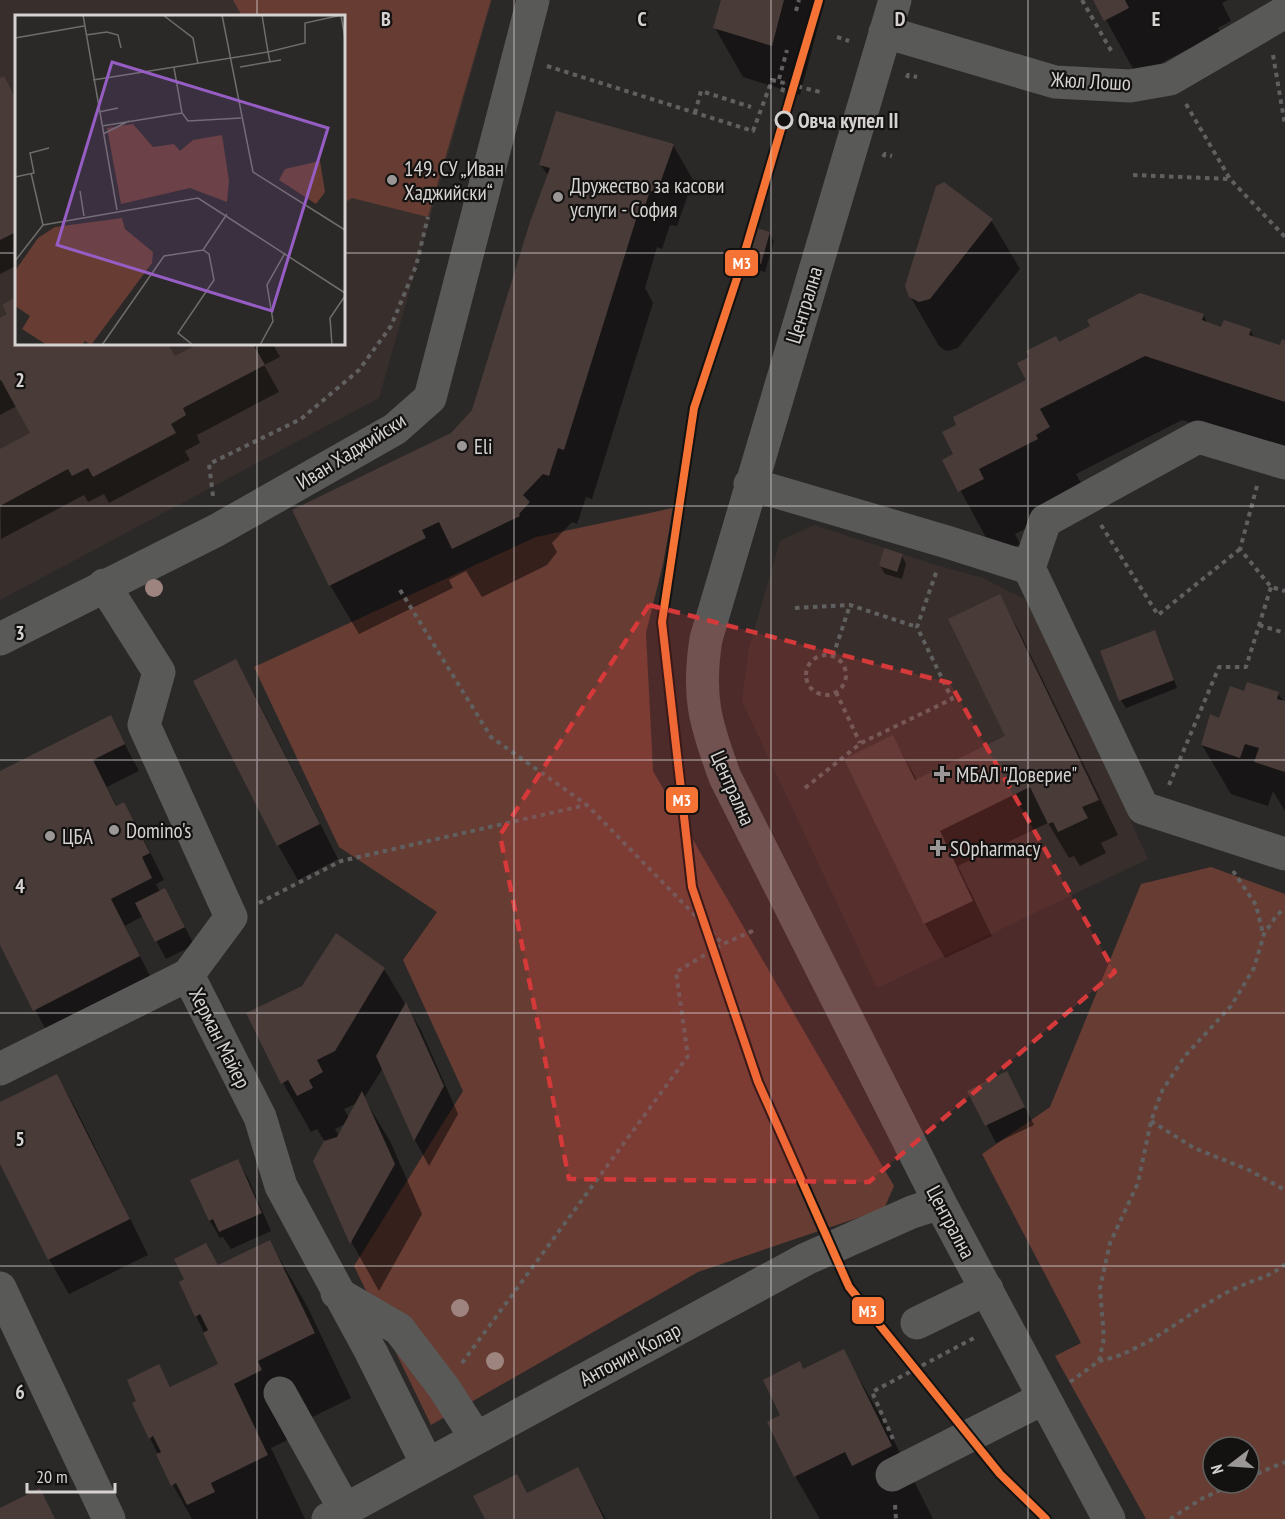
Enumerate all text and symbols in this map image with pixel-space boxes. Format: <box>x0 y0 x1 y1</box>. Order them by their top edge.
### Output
text: B <box>381 6 391 32</box>
text: C <box>637 6 647 32</box>
text: D <box>895 6 906 32</box>
text: E <box>1152 6 1160 32</box>
inset map <box>15 15 345 345</box>
street label: Жюл Лошо <box>1049 65 1132 97</box>
place label: Овча купел II <box>798 107 898 134</box>
marker: Овча купел II <box>775 111 793 129</box>
place label: 149. СУ „Иван Хаджийски“ <box>404 155 504 206</box>
place label: Дружество за касови услуги - София <box>570 172 724 223</box>
marker: 149. СУ „Иван Хаджийски“ <box>385 173 399 187</box>
marker: Дружество за касови услуги - София <box>551 190 565 204</box>
line badge: M3 <box>724 249 759 277</box>
text: M3 <box>733 253 751 273</box>
street label: Централна <box>779 263 829 347</box>
text: 2 <box>15 367 25 393</box>
street label: Иван Хаджийски <box>291 407 411 495</box>
place label: Eli <box>474 433 492 460</box>
marker: Eli <box>455 439 469 453</box>
text: 3 <box>15 620 25 646</box>
street label: Централна <box>705 746 761 830</box>
place label: МБАЛ "Доверие" <box>956 761 1077 788</box>
marker: МБАЛ "Доверие" <box>933 765 951 783</box>
line badge: M3 <box>665 786 699 814</box>
text: M3 <box>673 790 691 810</box>
place label: Domino's <box>126 817 191 844</box>
place label: ЦБА <box>62 823 93 850</box>
marker: Domino's <box>107 823 121 837</box>
marker: ЦБА <box>43 829 57 843</box>
place label: SOpharmacy <box>950 835 1040 862</box>
marker: SOpharmacy <box>931 841 945 855</box>
text: 4 <box>15 873 25 899</box>
street label: Херман Майер <box>183 983 257 1093</box>
text: 5 <box>15 1126 25 1152</box>
street label: Централна <box>920 1181 982 1263</box>
line badge: M3 <box>851 1296 885 1325</box>
text: M3 <box>859 1301 877 1321</box>
street label: Антонин Колар <box>575 1316 685 1392</box>
text: 6 <box>15 1379 25 1405</box>
north arrow <box>1201 1435 1261 1495</box>
scale bar <box>27 1456 116 1494</box>
text: N <box>1206 1462 1227 1476</box>
text: 20 m <box>36 1465 68 1488</box>

